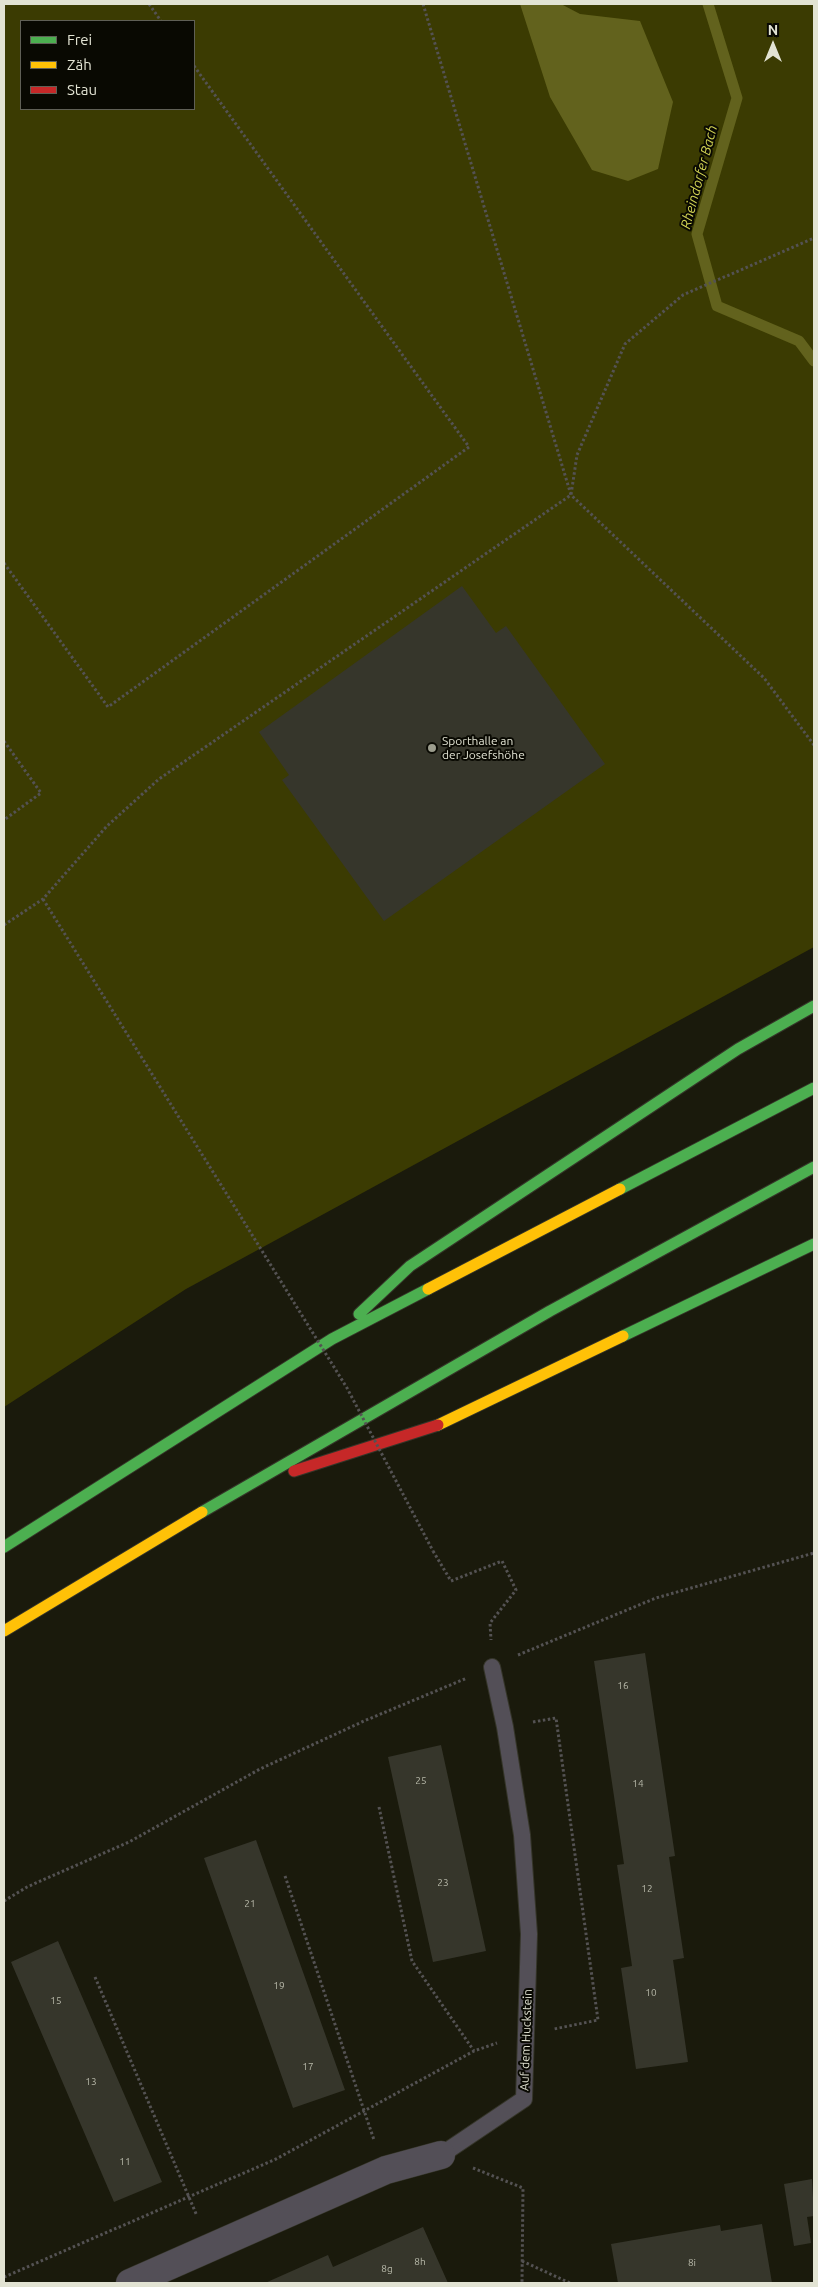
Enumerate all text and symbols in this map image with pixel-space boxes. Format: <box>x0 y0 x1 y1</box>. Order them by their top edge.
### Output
legend <box>20 20 195 110</box>
north arrow <box>748 20 798 70</box>
text: N <box>768 22 778 38</box>
text: Frei <box>67 31 92 48</box>
text: Zäh <box>67 56 92 73</box>
text: Stau <box>67 81 97 98</box>
water label: Rheindorfer Bach <box>677 123 721 231</box>
place label: Sporthalle an der Josefshöhe <box>442 734 525 762</box>
marker: Sporthalle an der Josefshöhe <box>426 742 438 754</box>
house number: 16 <box>617 1680 629 1692</box>
house number: 25 <box>415 1775 427 1787</box>
house number: 14 <box>632 1778 644 1790</box>
house number: 23 <box>437 1877 449 1889</box>
house number: 12 <box>641 1883 653 1895</box>
house number: 21 <box>244 1898 256 1910</box>
house number: 19 <box>273 1980 285 1992</box>
house number: 10 <box>645 1987 657 1999</box>
street label: Auf dem Huckstein <box>517 1989 535 2091</box>
house number: 15 <box>50 1995 62 2007</box>
house number: 17 <box>302 2061 314 2073</box>
house number: 13 <box>85 2076 97 2088</box>
house number: 11 <box>119 2156 131 2168</box>
house number: 8h <box>414 2256 426 2268</box>
house number: 8i <box>688 2257 696 2269</box>
house number: 8g <box>381 2263 393 2275</box>

